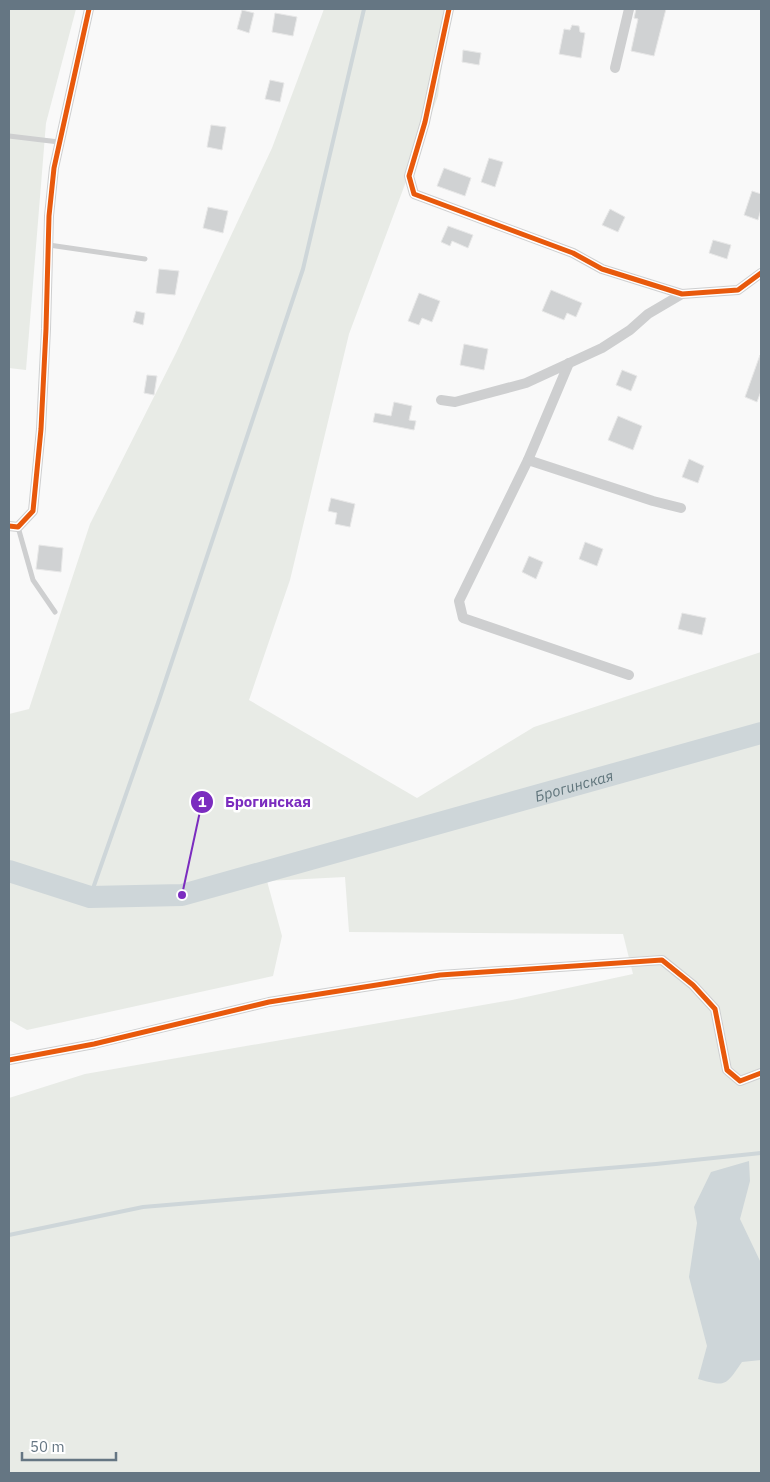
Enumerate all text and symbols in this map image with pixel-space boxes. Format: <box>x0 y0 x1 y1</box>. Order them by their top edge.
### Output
water label: Брогинская <box>532 765 616 805</box>
callout: Брогинская <box>189 787 321 817</box>
text: 1 <box>197 792 207 811</box>
text: Брогинская <box>225 792 311 811</box>
scale bar <box>22 1430 116 1462</box>
text: 50 m <box>30 1437 65 1456</box>

